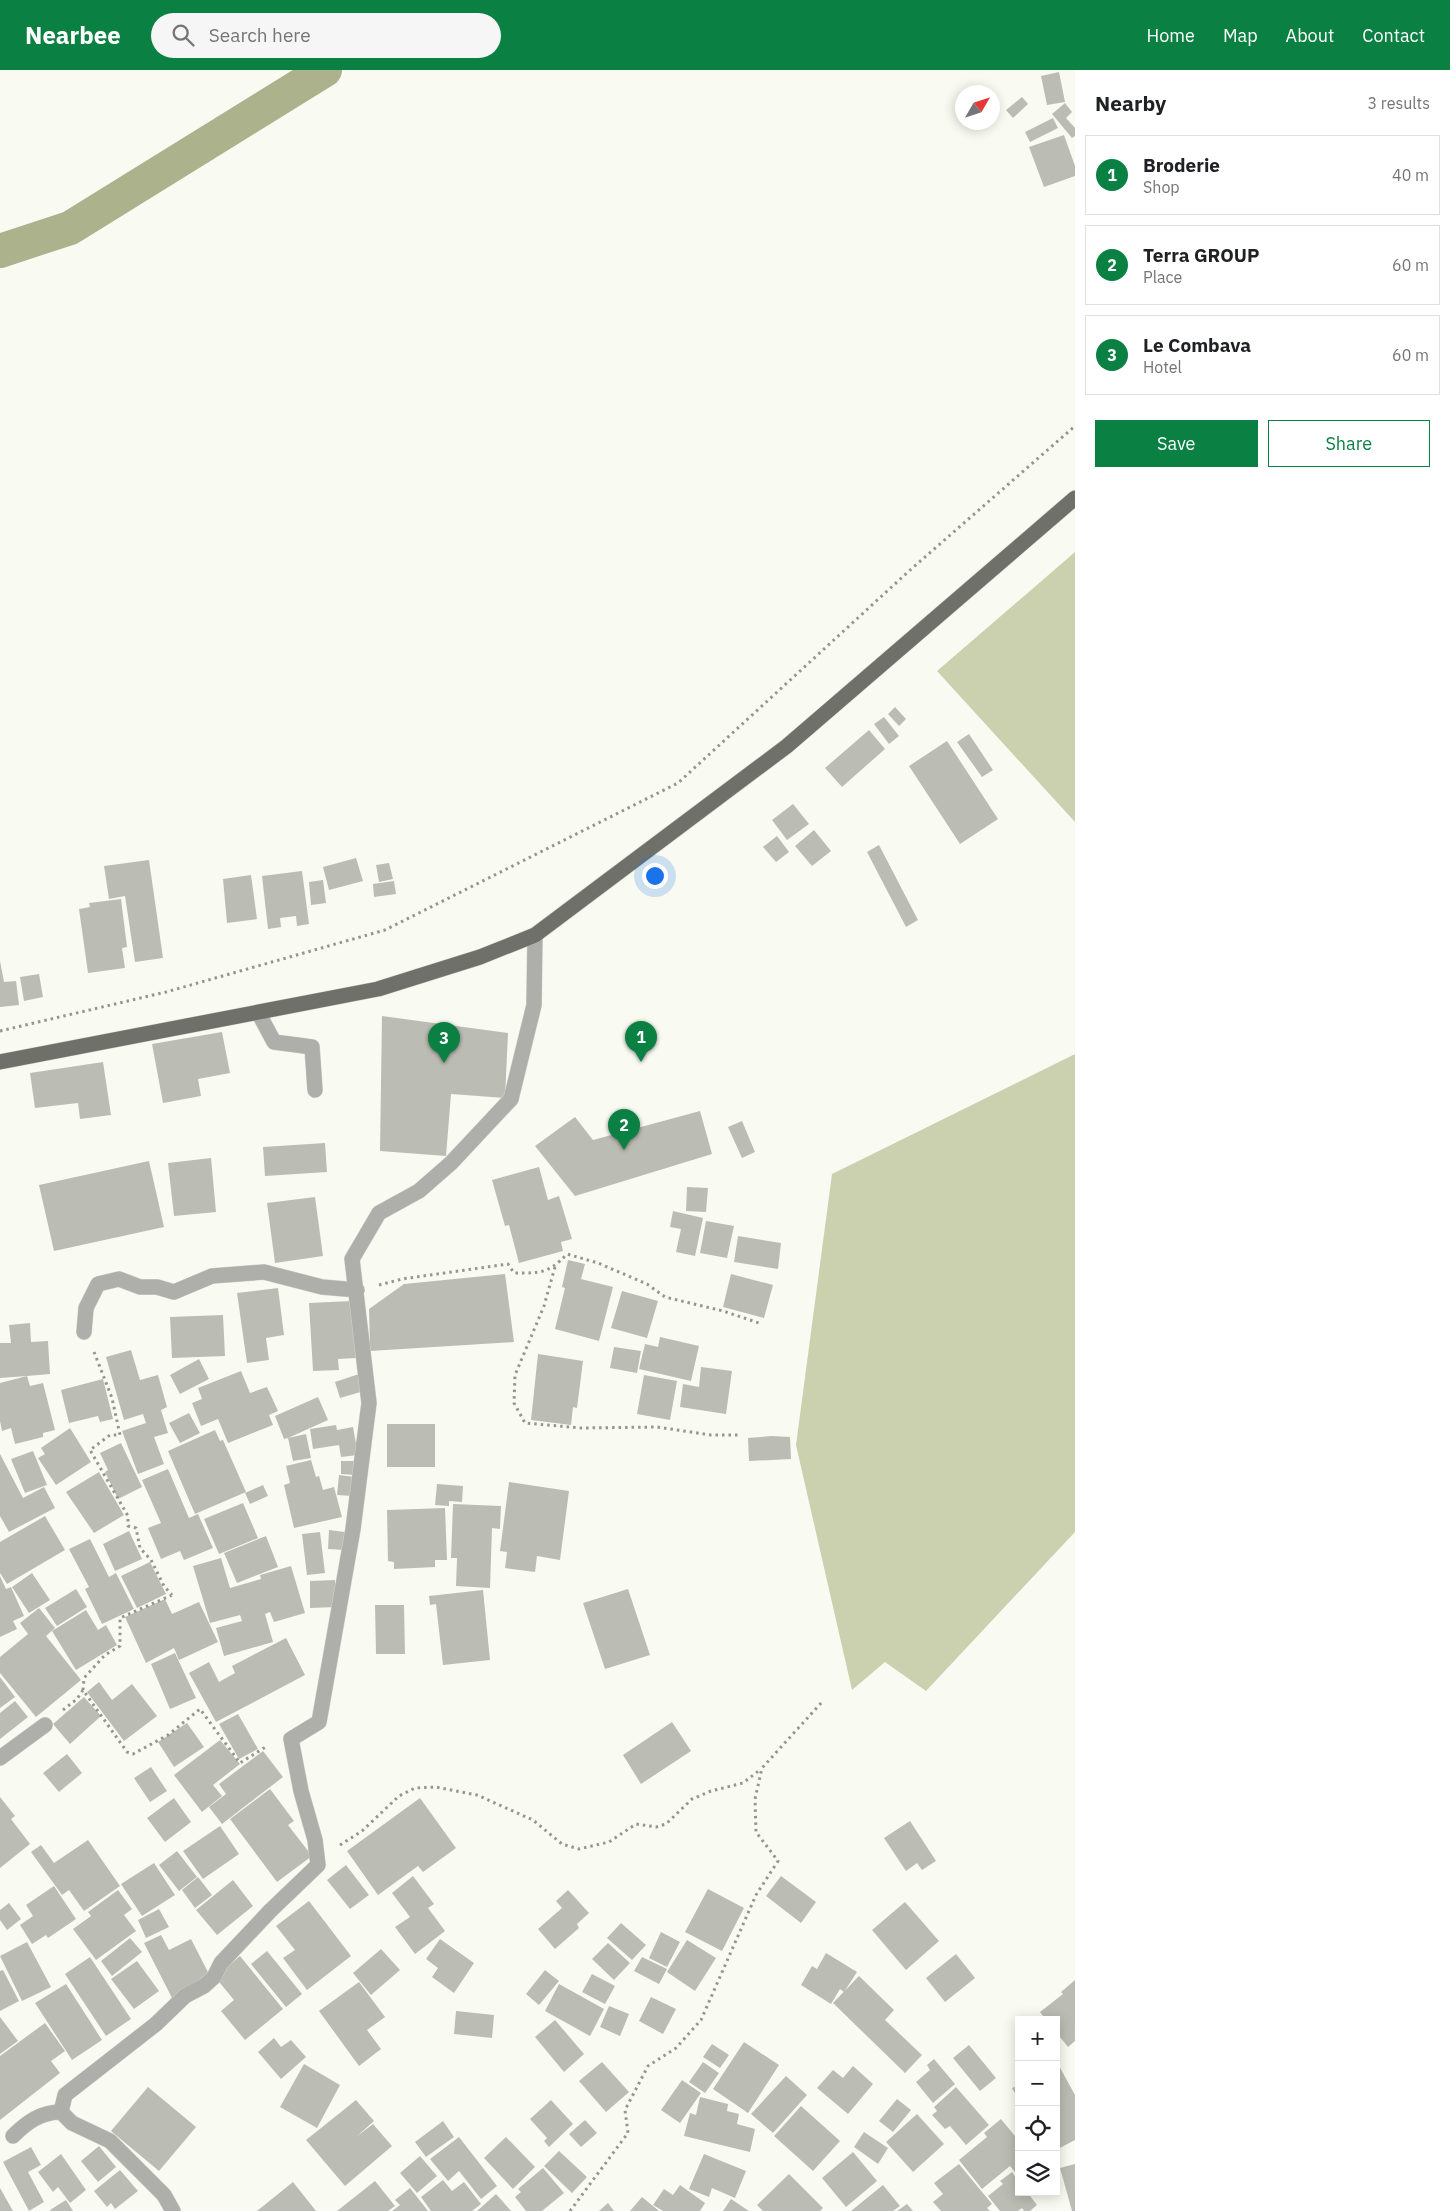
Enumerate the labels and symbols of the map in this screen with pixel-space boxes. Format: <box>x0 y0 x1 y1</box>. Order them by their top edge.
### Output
north arrow <box>955 85 1000 130</box>
your location <box>642 863 668 889</box>
pin: 1 <box>625 1021 657 1062</box>
pin: 3 <box>428 1022 460 1063</box>
pin: 2 <box>608 1109 640 1150</box>

